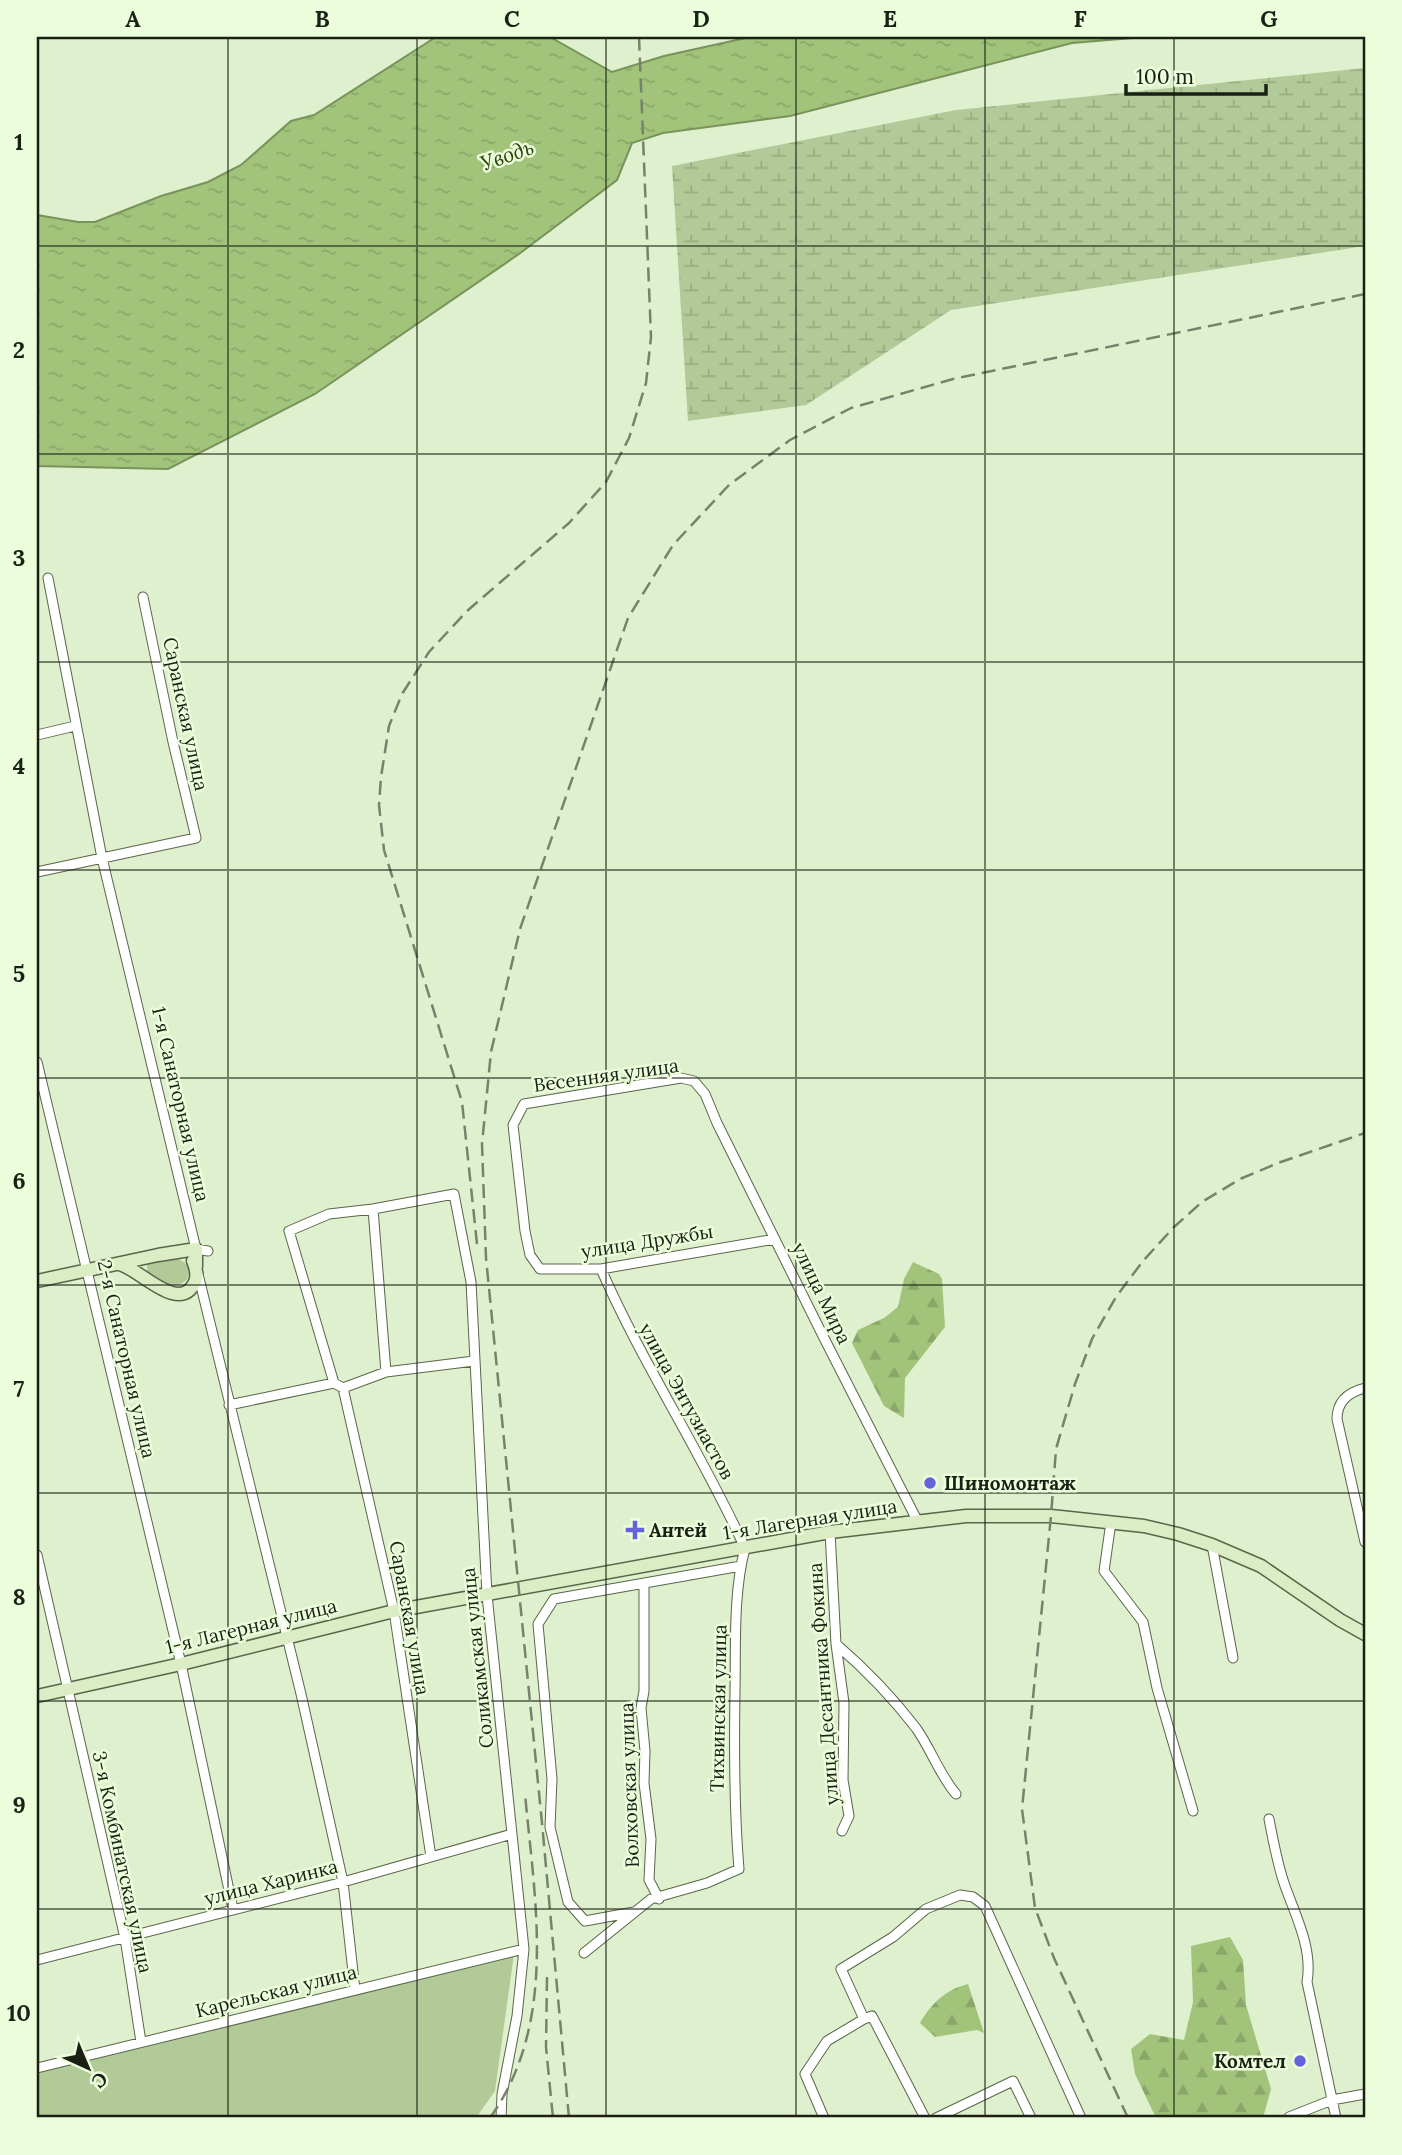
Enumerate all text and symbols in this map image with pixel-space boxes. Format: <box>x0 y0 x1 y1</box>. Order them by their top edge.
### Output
text: A <box>125 4 141 33</box>
text: B <box>314 4 330 33</box>
text: C <box>504 4 520 33</box>
text: D <box>692 4 710 33</box>
text: E <box>883 4 897 33</box>
text: F <box>1073 4 1087 33</box>
text: G <box>1260 4 1278 33</box>
scale bar <box>1126 52 1266 96</box>
text: 100 m <box>1136 63 1194 90</box>
text: 1 <box>14 127 24 156</box>
water label: Уводь <box>477 133 537 177</box>
text: 2 <box>13 335 25 364</box>
text: 3 <box>13 543 25 572</box>
street label: Саранская улица <box>158 635 214 793</box>
text: 4 <box>13 751 25 780</box>
text: 5 <box>13 959 25 988</box>
street label: 1-я Санаторная улица <box>147 1004 215 1204</box>
street label: Весенняя улица <box>532 1053 680 1097</box>
text: 6 <box>12 1166 26 1195</box>
street label: улица Дружбы <box>579 1219 715 1263</box>
street label: улица Мира <box>787 1238 857 1348</box>
street label: 2-я Санаторная улица <box>93 1258 162 1461</box>
street label: улица Энтузиастов <box>634 1319 740 1483</box>
text: 7 <box>14 1374 25 1403</box>
place label: Шиномонтаж <box>944 1471 1076 1495</box>
marker: Шиномонтаж <box>922 1475 938 1491</box>
street label: 1-я Лагерная улица <box>721 1493 899 1545</box>
place label: Антей <box>649 1518 707 1542</box>
marker: Антей <box>627 1522 643 1538</box>
street label: Саранская улица <box>385 1539 435 1697</box>
street label: улица Десантника Фокина <box>803 1562 843 1806</box>
street label: Соликамская улица <box>456 1566 498 1750</box>
text: 8 <box>12 1582 26 1611</box>
street label: 1-я Лагерная улица <box>163 1593 339 1659</box>
street label: Тихвинская улица <box>705 1624 731 1792</box>
street label: Волховская улица <box>614 1702 644 1868</box>
street label: 3-я Комбинатская улица <box>88 1749 158 1975</box>
text: 9 <box>12 1790 26 1819</box>
street label: улица Харинка <box>202 1854 340 1910</box>
street label: Карельская улица <box>193 1959 359 2023</box>
text: 10 <box>7 1998 31 2027</box>
north arrow <box>52 2032 122 2102</box>
place label: Комтел <box>1214 2049 1286 2073</box>
marker: Комтел <box>1292 2053 1308 2069</box>
text: С <box>87 2067 113 2093</box>

